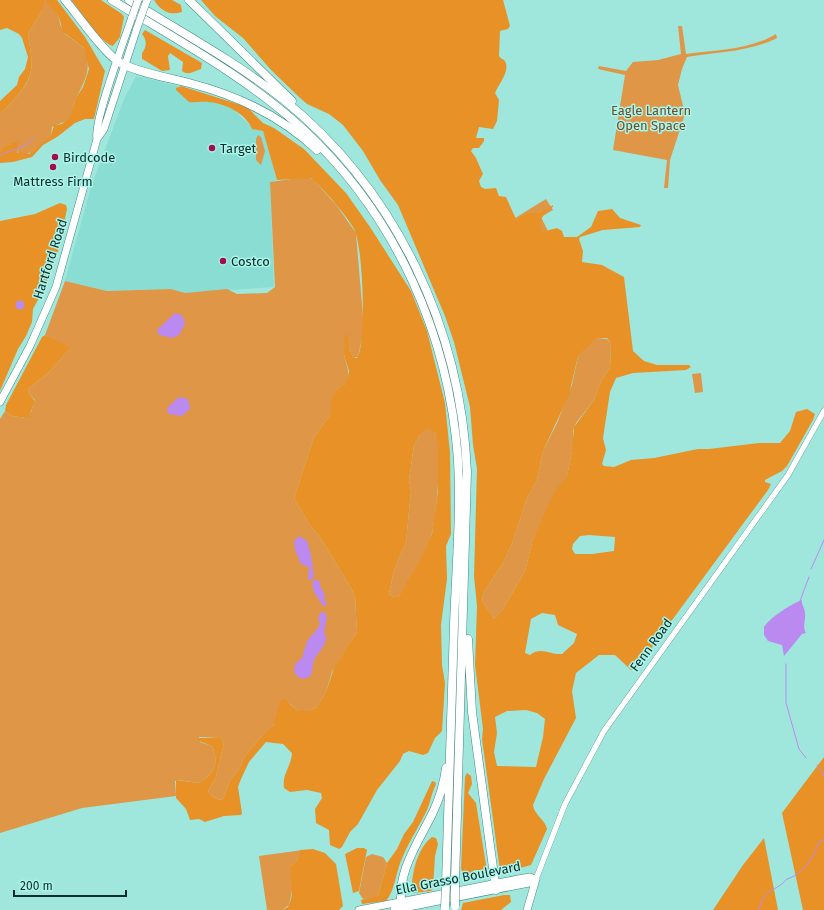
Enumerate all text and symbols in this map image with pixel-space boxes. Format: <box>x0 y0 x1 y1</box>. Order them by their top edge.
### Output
park label: Eagle Lantern Open Space <box>611 103 691 133</box>
place label: Target <box>220 141 257 156</box>
marker: Target <box>207 143 217 153</box>
place label: Birdcode <box>63 150 115 165</box>
marker: Birdcode <box>50 152 60 162</box>
marker: Mattress Firm <box>48 162 58 172</box>
place label: Mattress Firm <box>13 174 93 189</box>
street label: Hartford Road <box>30 217 70 301</box>
place label: Costco <box>231 254 270 269</box>
marker: Costco <box>218 256 228 266</box>
street label: Fenn Road <box>627 616 675 674</box>
street label: Ella Grasso Boulevard <box>394 859 522 897</box>
scale bar <box>14 872 126 898</box>
text: 200 m <box>20 879 53 893</box>

